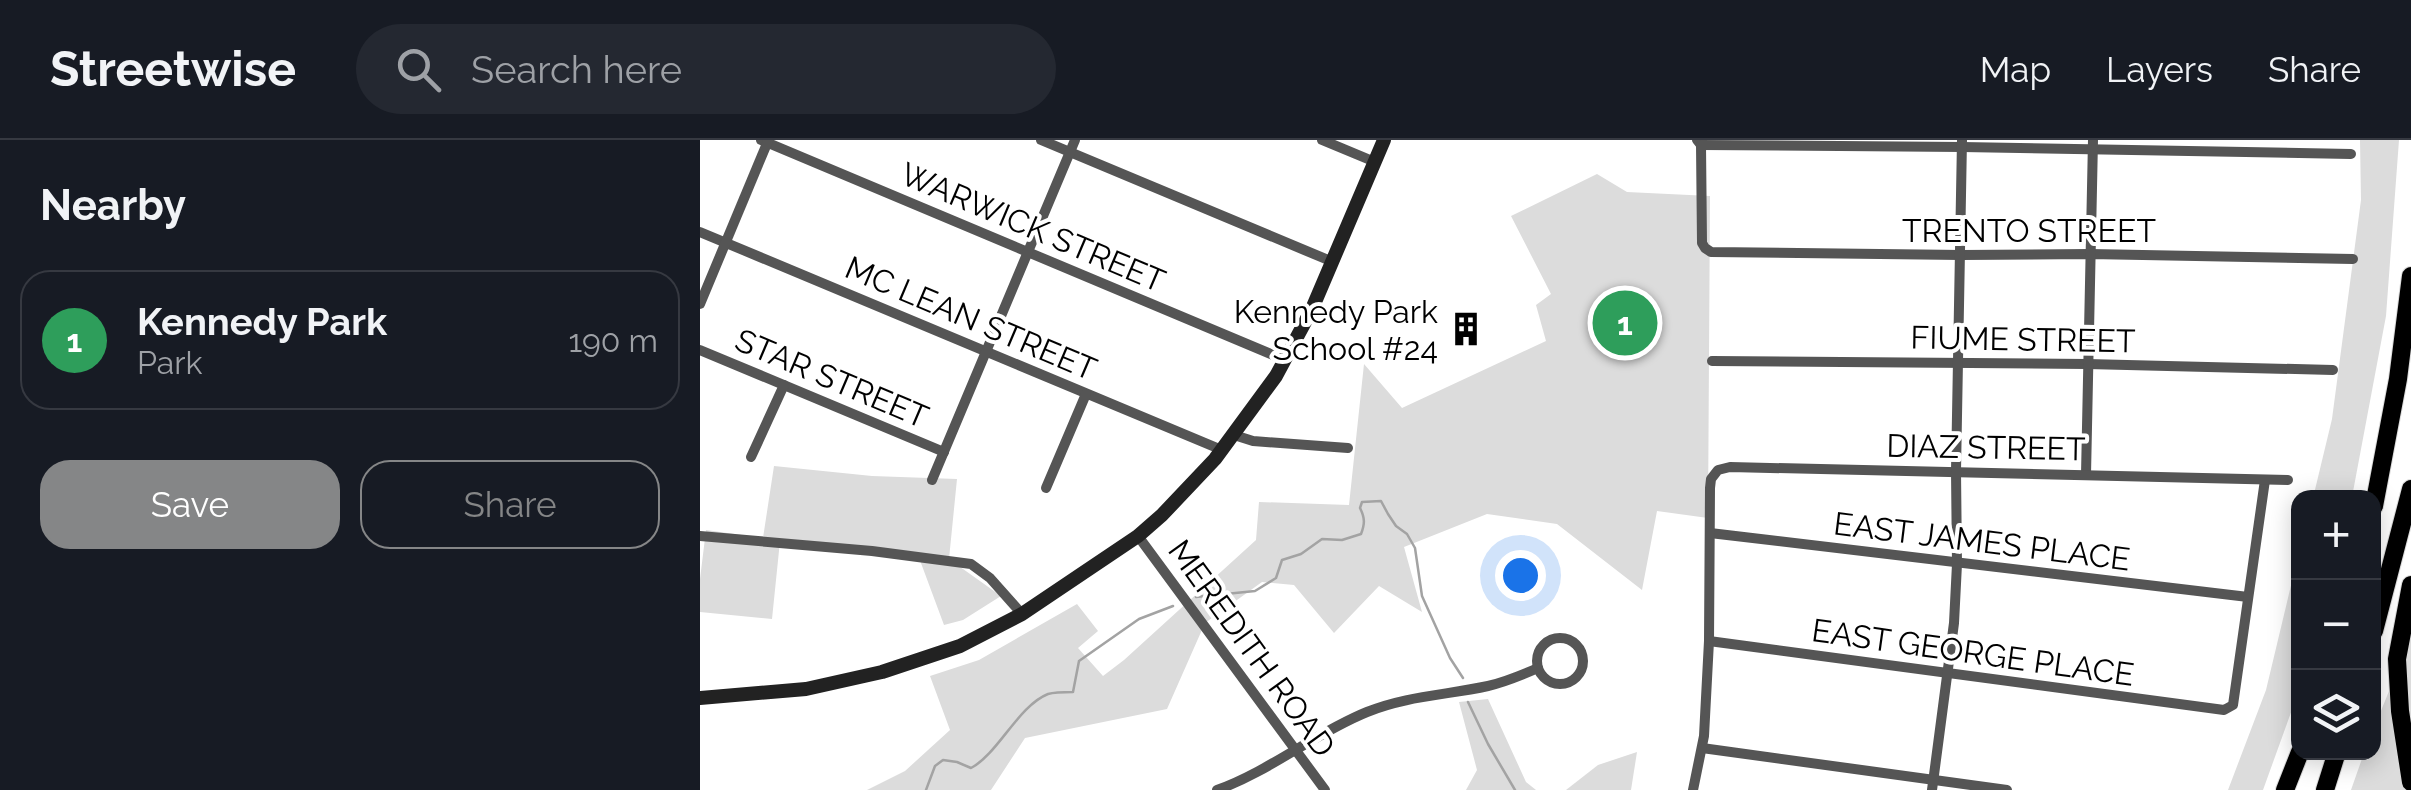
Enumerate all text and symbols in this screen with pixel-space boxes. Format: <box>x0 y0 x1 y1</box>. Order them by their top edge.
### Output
search box <box>356 24 1056 114</box>
text: Streetwise <box>50 41 296 97</box>
icon: search <box>391 42 446 97</box>
text: Search here <box>471 47 682 92</box>
text: Map <box>1980 49 2051 90</box>
text: Layers <box>2106 49 2213 90</box>
text: Share <box>2268 49 2361 90</box>
street label: WARWICK STREET <box>895 155 1171 299</box>
text: Nearby <box>40 181 186 230</box>
street label: TRENTO STREET <box>1902 212 2156 249</box>
street label: MC LEAN STREET <box>840 248 1102 388</box>
pin: 1 <box>1592 286 1658 360</box>
place label: Kennedy Park School #24 <box>1234 293 1438 367</box>
text: Kennedy Park <box>137 299 387 344</box>
building icon: Kennedy Park School #24 <box>1447 310 1485 348</box>
street label: FIUME STREET <box>1910 319 2136 359</box>
street label: STAR STREET <box>730 321 934 435</box>
text: 1 <box>67 322 82 359</box>
text: 190 m <box>568 322 658 359</box>
text: Park <box>137 344 202 381</box>
street label: DIAZ STREET <box>1886 427 2086 467</box>
button: Save <box>40 460 340 549</box>
button: Share <box>360 460 660 549</box>
map controls <box>2291 490 2381 760</box>
button: + <box>2291 490 2381 580</box>
street label: EAST JAMES PLACE <box>1832 504 2132 578</box>
street label: MEREDITH ROAD <box>1161 532 1343 764</box>
your location <box>1495 550 1546 601</box>
button: − <box>2291 580 2381 670</box>
street label: EAST GEORGE PLACE <box>1809 611 2137 693</box>
button: layers <box>2291 670 2381 760</box>

